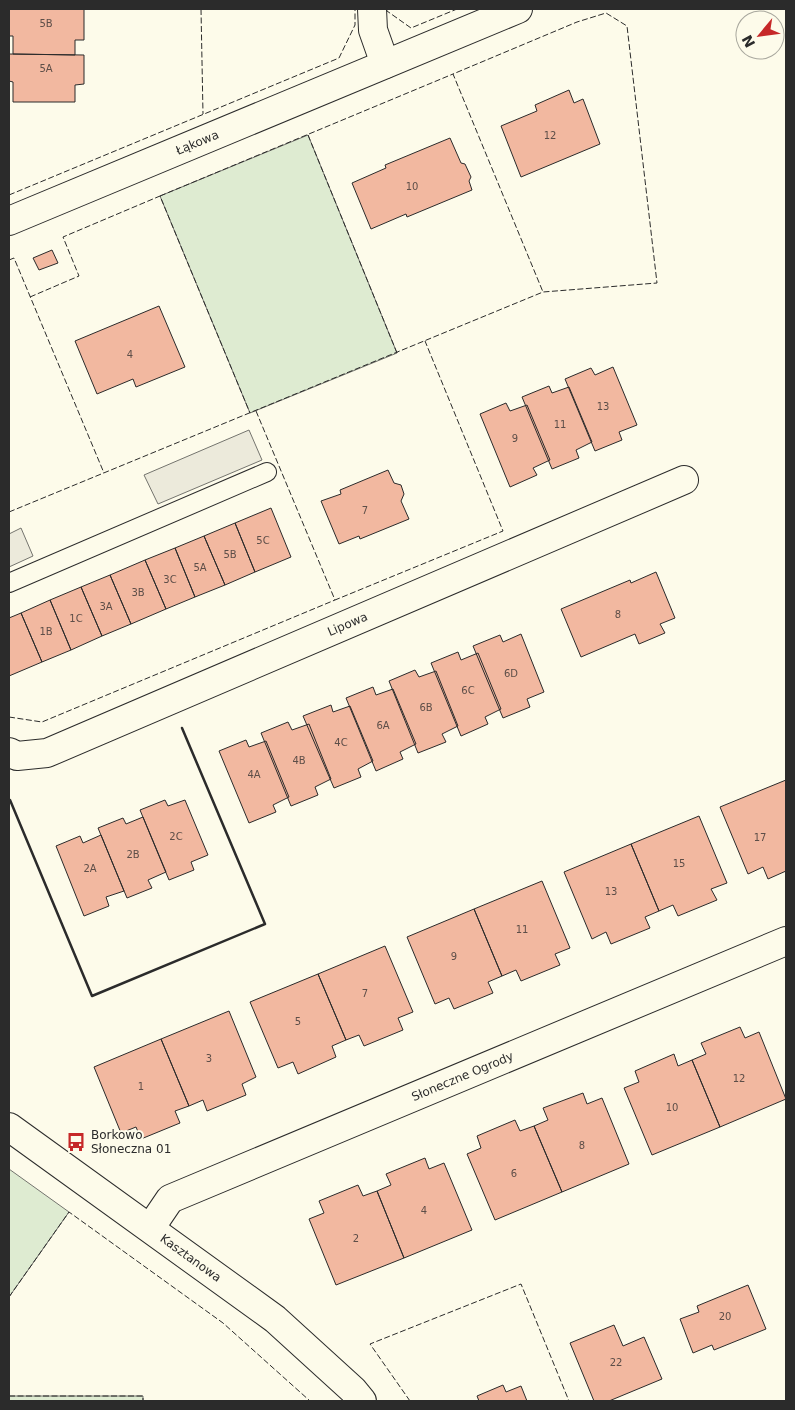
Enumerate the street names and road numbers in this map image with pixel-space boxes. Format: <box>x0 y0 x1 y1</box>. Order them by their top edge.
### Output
street label: Łąkowa <box>173 127 221 158</box>
street label: Lipowa <box>325 609 370 639</box>
street label: Słoneczne Ogrody <box>410 1049 515 1104</box>
street label: Kasztanowa <box>157 1231 224 1285</box>

